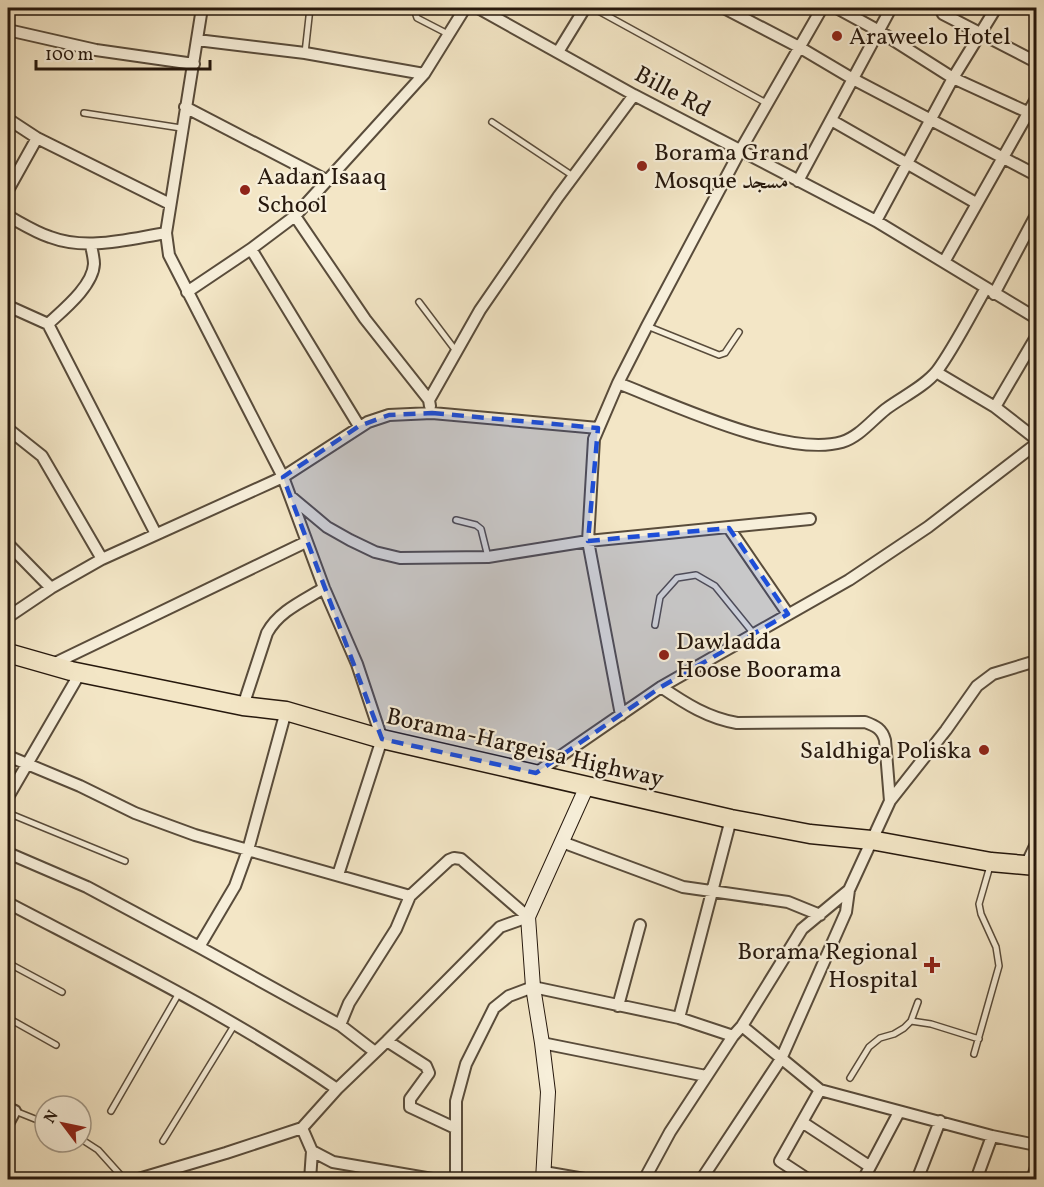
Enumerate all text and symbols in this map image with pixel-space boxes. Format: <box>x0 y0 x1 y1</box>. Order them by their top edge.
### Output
place label: Araweelo Hotel <box>849 21 1011 55</box>
marker: Araweelo Hotel <box>830 29 844 43</box>
scale bar <box>36 33 210 71</box>
text: 100 m <box>45 43 94 68</box>
street label: Bille Rd <box>628 58 716 127</box>
place label: Borama Grand Mosque مسجد <box>654 137 809 199</box>
marker: Borama Grand Mosque مسجد <box>635 159 649 173</box>
place label: Aadan Isaaq School <box>257 161 386 223</box>
marker: Aadan Isaaq School <box>238 183 252 197</box>
place label: Dawladda Hoose Boorama <box>676 626 842 688</box>
marker: Dawladda Hoose Boorama <box>657 648 671 662</box>
street label: Borama-Hargeisa Highway <box>382 700 667 797</box>
place label: Saldhiga Poliska <box>800 735 972 769</box>
marker: Saldhiga Poliska <box>977 743 991 757</box>
place label: Borama Regional Hospital <box>737 936 918 998</box>
marker: Borama Regional Hospital <box>923 956 941 974</box>
north arrow <box>33 1094 93 1154</box>
text: N <box>40 1106 65 1128</box>

